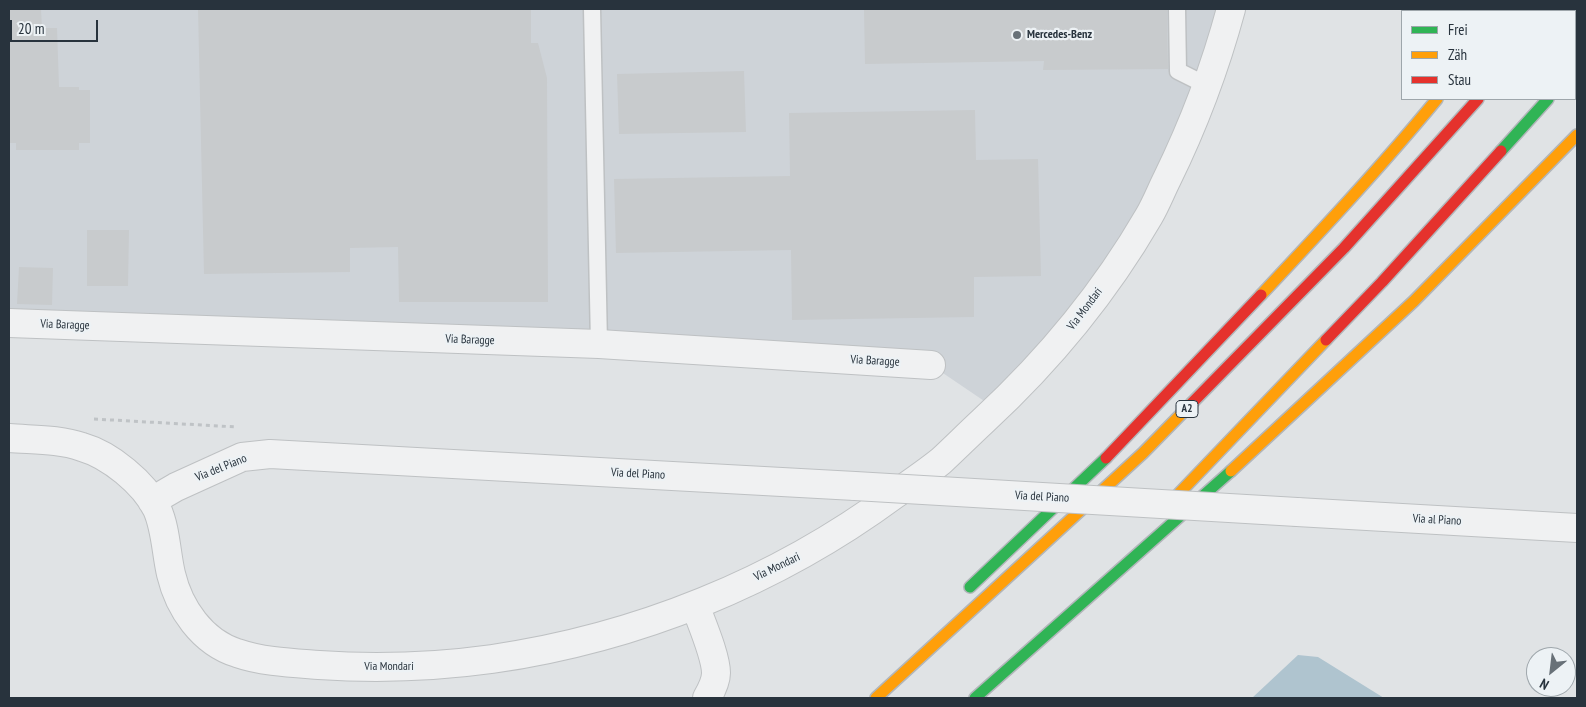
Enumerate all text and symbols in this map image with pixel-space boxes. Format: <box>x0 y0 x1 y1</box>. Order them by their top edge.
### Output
scale bar <box>12 10 100 42</box>
legend <box>1401 10 1576 100</box>
text: 20 m <box>18 19 44 38</box>
text: Frei <box>1448 20 1468 39</box>
place label: Mercedes-Benz <box>1027 28 1092 42</box>
marker: Mercedes-Benz <box>1011 29 1023 41</box>
text: Zäh <box>1448 45 1467 64</box>
text: Stau <box>1448 70 1471 89</box>
street label: Via Mondari <box>1064 285 1106 333</box>
street label: Via Baragge <box>40 317 90 333</box>
street label: Via Baragge <box>445 332 495 348</box>
street label: Via Baragge <box>850 353 900 369</box>
road number: A2 <box>1176 400 1198 418</box>
street label: Via del Piano <box>193 451 249 485</box>
street label: Via del Piano <box>611 465 665 483</box>
street label: Via del Piano <box>1015 488 1069 506</box>
street label: Via al Piano <box>1412 512 1462 528</box>
street label: Via Mondari <box>752 550 802 584</box>
north arrow <box>1526 647 1576 697</box>
street label: Via Mondari <box>364 660 414 674</box>
text: N <box>1537 675 1552 694</box>

